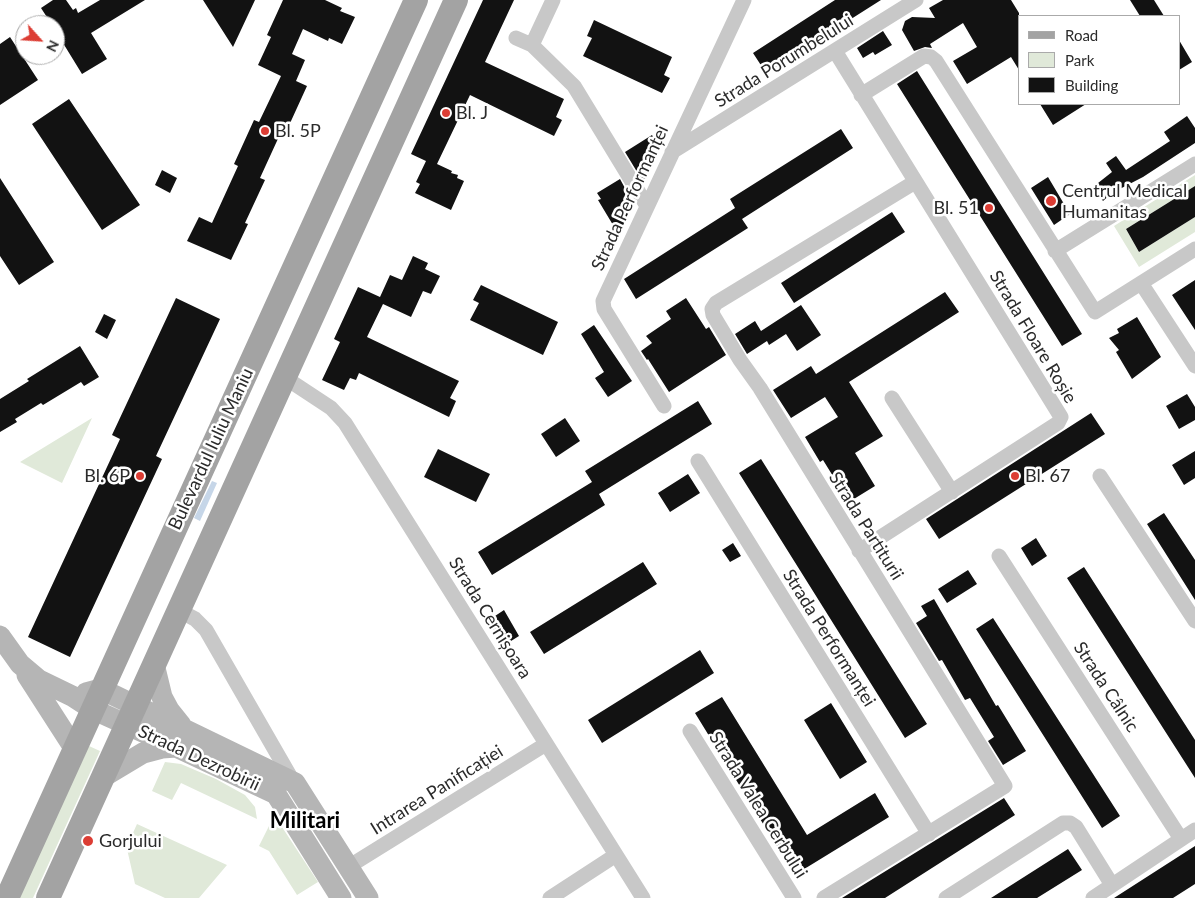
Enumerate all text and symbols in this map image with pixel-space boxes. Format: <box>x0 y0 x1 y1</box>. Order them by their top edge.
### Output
street label: Strada Porumbelului <box>711 10 857 112</box>
north arrow <box>15 15 65 65</box>
legend <box>1018 15 1180 105</box>
text: Road <box>1065 26 1098 44</box>
text: N <box>43 38 63 55</box>
text: Park <box>1065 51 1094 69</box>
text: Building <box>1065 76 1118 94</box>
place label: Bl. J <box>456 102 488 124</box>
marker: Bl. J <box>440 107 452 119</box>
place label: Bl. 5P <box>275 120 321 142</box>
street label: Strada Performanței <box>587 122 673 274</box>
marker: Bl. 5P <box>259 125 271 137</box>
place label: Centrul Medical Humanitas <box>1062 180 1187 222</box>
marker: Centrul Medical Humanitas <box>1044 194 1058 208</box>
place label: Bl. 51 <box>934 197 979 219</box>
marker: Bl. 51 <box>983 202 995 214</box>
street label: Strada Floare Roșie <box>985 267 1081 407</box>
street label: Bulevardul Iuliu Maniu <box>164 365 258 533</box>
place label: Bl. 6P <box>84 465 130 487</box>
place label: Bl. 67 <box>1025 465 1070 487</box>
street label: Strada Partiturii <box>824 468 908 584</box>
marker: Bl. 6P <box>134 470 146 482</box>
marker: Bl. 67 <box>1009 470 1021 482</box>
street label: Strada Cernișoara <box>444 553 536 683</box>
street label: Strada Performanței <box>778 565 880 711</box>
street label: Strada Câlnic <box>1069 638 1143 736</box>
street label: Strada Dezrobirii <box>135 720 263 796</box>
street label: Strada Valea Cerbului <box>704 728 812 882</box>
street label: Intrarea Panificației <box>367 741 507 839</box>
district label: Militari <box>270 808 340 834</box>
place label: Gorjului <box>99 830 162 852</box>
marker: Gorjului <box>81 834 95 848</box>

